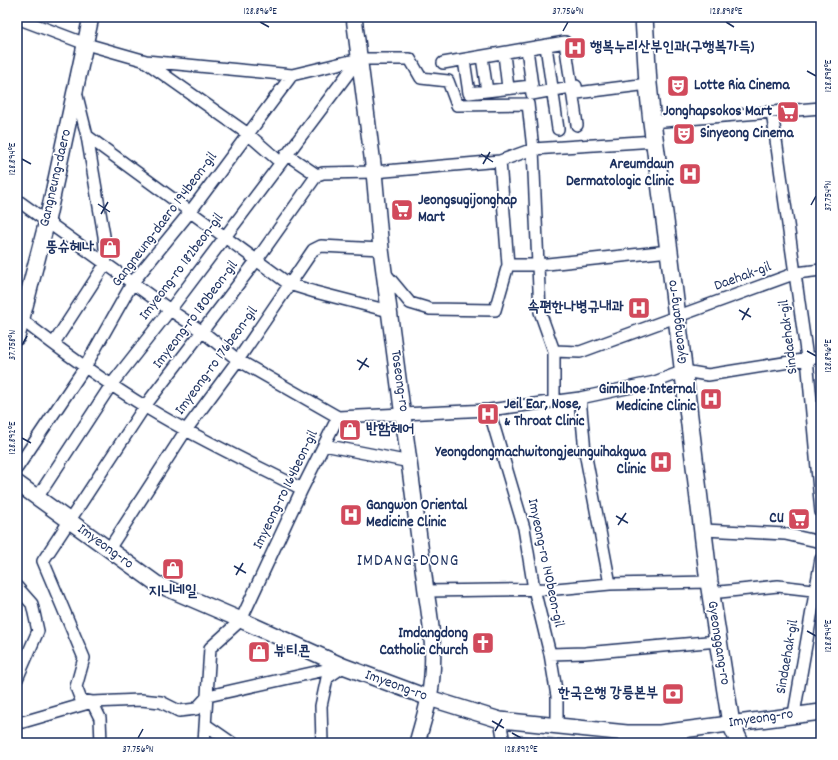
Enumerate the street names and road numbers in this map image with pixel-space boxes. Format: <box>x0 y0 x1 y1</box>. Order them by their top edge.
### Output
street label: Gangneung-daero <box>34 127 78 229</box>
street label: Gangneung-daero 194beon-gil <box>107 147 223 292</box>
street label: Imyeong-ro 182beon-gil <box>134 208 230 325</box>
street label: Imyeong-ro 180beon-gil <box>148 256 244 374</box>
street label: Daehak-gil <box>711 256 775 298</box>
street label: Gyeonggang-ro <box>662 278 694 365</box>
street label: Sindaehak-gil <box>773 298 804 376</box>
street label: Imyeong-ro 176beon-gil <box>170 302 264 420</box>
street label: Toseong-ro <box>384 349 414 413</box>
street label: Imyeong-ro 164beon-gil <box>248 426 325 553</box>
street label: Imyeong-ro 140beon-gil <box>521 497 569 630</box>
street label: Imyeong-ro <box>72 519 138 575</box>
street label: Gyeonggang-ro <box>700 599 736 687</box>
street label: Sindaehak-gil <box>771 618 805 696</box>
street label: Imyeong-ro <box>362 665 431 708</box>
street label: Imyeong-ro <box>727 704 795 734</box>

